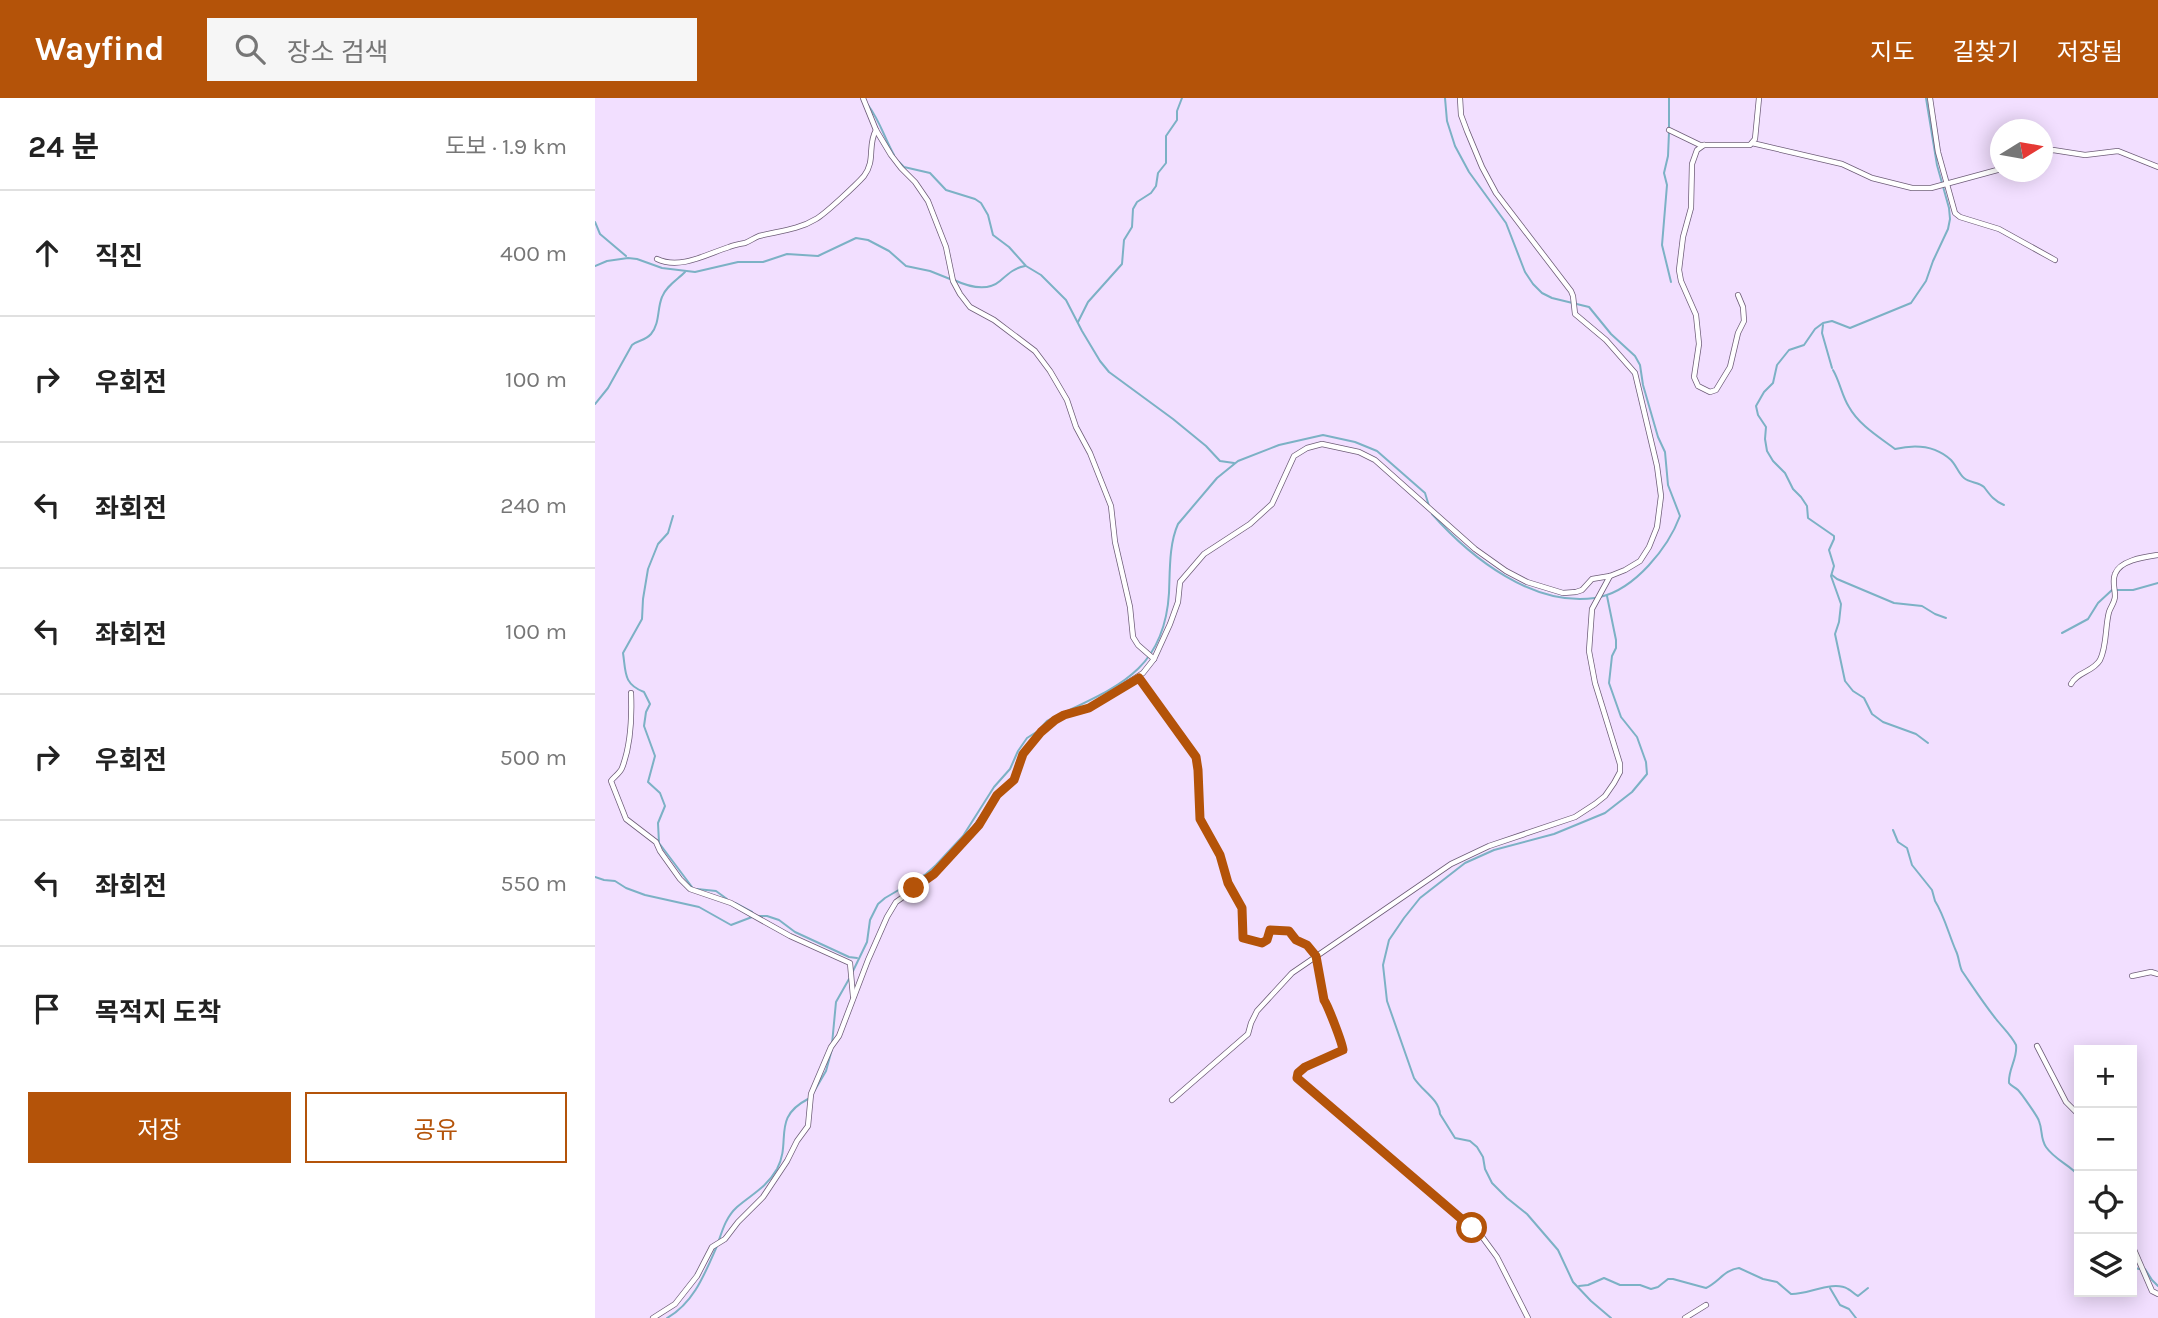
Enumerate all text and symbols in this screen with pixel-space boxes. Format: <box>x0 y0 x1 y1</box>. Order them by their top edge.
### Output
search box <box>207 18 697 81</box>
text: Wayfind <box>35 30 165 68</box>
icon: search <box>231 30 269 68</box>
text: 장소 검색 <box>287 37 388 68</box>
text: 지도 <box>1870 38 1915 66</box>
text: 길찾기 <box>1953 38 2019 66</box>
text: 저장됨 <box>2057 38 2123 66</box>
north arrow <box>1990 119 2053 182</box>
text: 24 분 <box>28 129 99 165</box>
text: 도보 · 1.9 km <box>445 133 567 160</box>
icon: ahead <box>28 234 66 272</box>
text: 400 m <box>500 240 567 267</box>
text: 직진 <box>95 241 143 272</box>
icon: right <box>28 360 66 398</box>
text: 100 m <box>505 366 567 393</box>
text: 우회전 <box>95 367 167 398</box>
icon: left <box>28 486 66 524</box>
text: 240 m <box>500 492 567 519</box>
text: 좌회전 <box>95 493 167 524</box>
icon: left <box>28 612 66 650</box>
text: 100 m <box>505 618 567 645</box>
text: 좌회전 <box>95 619 167 650</box>
icon: right <box>28 738 66 776</box>
text: 500 m <box>500 744 567 771</box>
text: 우회전 <box>95 745 167 776</box>
icon: left <box>28 864 66 902</box>
text: 550 m <box>500 870 567 897</box>
text: 좌회전 <box>95 871 167 902</box>
route end <box>898 872 929 903</box>
icon: arrive <box>28 990 66 1028</box>
text: 목적지 도착 <box>95 997 221 1028</box>
map controls <box>2074 1045 2137 1297</box>
button: + <box>2074 1045 2137 1108</box>
button: 저장 <box>28 1092 291 1163</box>
button: 공유 <box>305 1092 567 1163</box>
button: − <box>2074 1108 2137 1171</box>
button: locate <box>2074 1171 2137 1234</box>
route start <box>1456 1212 1487 1243</box>
button: layers <box>2074 1234 2137 1297</box>

